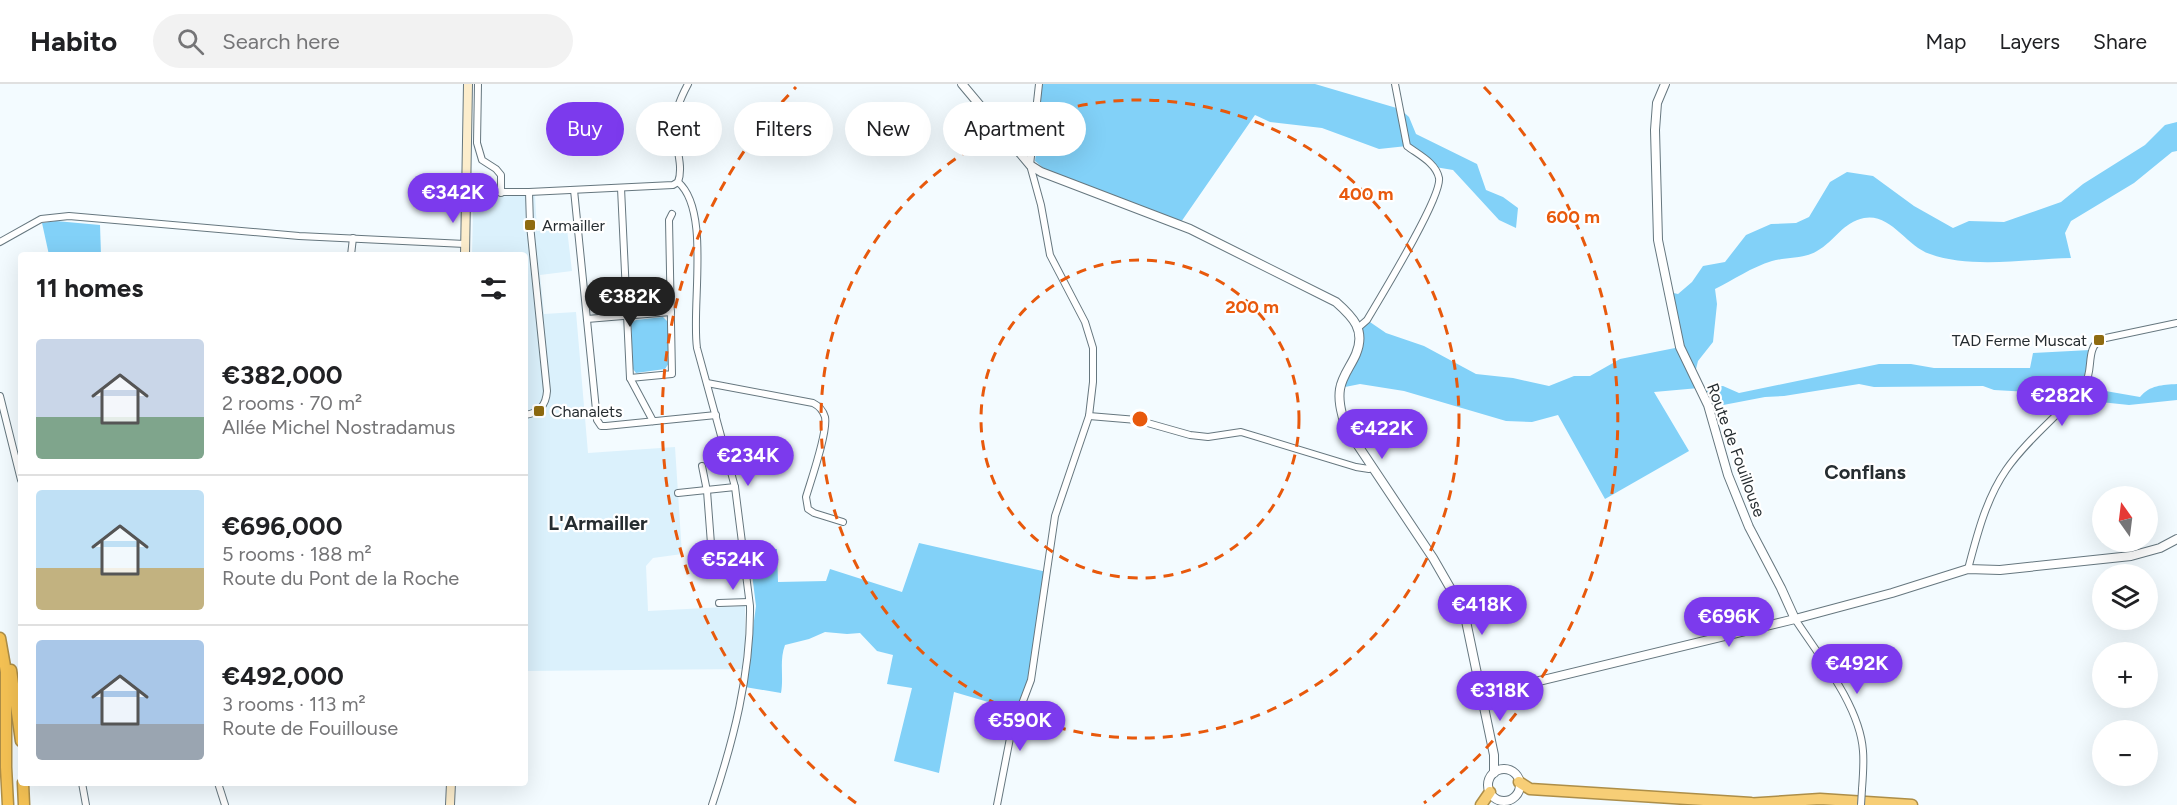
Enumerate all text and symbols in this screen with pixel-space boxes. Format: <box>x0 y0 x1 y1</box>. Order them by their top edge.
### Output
search box <box>153 14 573 68</box>
text: Habito <box>30 24 117 58</box>
icon: search <box>174 25 207 58</box>
text: Search here <box>222 28 340 55</box>
text: Map <box>1926 29 1966 54</box>
text: Layers <box>1999 29 2060 54</box>
text: Share <box>2093 29 2147 54</box>
chip: Buy <box>546 102 624 156</box>
chip: Rent <box>636 102 722 156</box>
chip: Filters <box>734 102 833 156</box>
chip: New <box>845 102 931 156</box>
chip: Apartment <box>943 102 1086 156</box>
pin: €342K <box>411 173 495 224</box>
text: €342K <box>422 180 484 204</box>
text: 400 m <box>1339 183 1393 205</box>
text: 600 m <box>1546 206 1600 228</box>
place label: Armailler <box>542 216 606 235</box>
marker: Armailler <box>523 218 537 232</box>
text: 11 homes <box>36 272 143 304</box>
icon: filters <box>477 272 510 305</box>
pin: €382K <box>588 277 672 328</box>
text: €382K <box>599 284 661 308</box>
text: 200 m <box>1225 296 1279 318</box>
place label: TAD Ferme Muscat <box>1952 331 2087 350</box>
marker: TAD Ferme Muscat <box>2092 333 2106 347</box>
text: €382,000 <box>222 359 343 391</box>
icon: home <box>84 363 156 435</box>
pin: €282K <box>2020 376 2104 427</box>
street label: Route de Fouillouse <box>1703 381 1769 520</box>
text: €282K <box>2031 383 2093 407</box>
text: 2 rooms · 70 m² <box>222 391 362 415</box>
place label: Chanalets <box>551 402 622 421</box>
marker: Chanalets <box>532 404 546 418</box>
centre of rings <box>1130 409 1150 429</box>
pin: €422K <box>1340 409 1424 460</box>
text: Allée Michel Nostradamus <box>222 415 455 439</box>
text: €422K <box>1350 416 1414 440</box>
pin: €234K <box>706 436 790 487</box>
text: €234K <box>717 443 779 467</box>
district label: Conflans <box>1824 460 1906 484</box>
north arrow <box>2092 486 2158 552</box>
map controls <box>2092 486 2158 786</box>
text: €696,000 <box>222 510 343 542</box>
district label: L'Armailler <box>548 511 648 535</box>
icon: home <box>84 514 156 586</box>
pin: €524K <box>691 540 775 591</box>
text: 5 rooms · 188 m² <box>222 542 372 566</box>
text: €524K <box>701 547 765 571</box>
button: layers <box>2092 564 2158 630</box>
text: Route du Pont de la Roche <box>222 566 459 590</box>
pin: €418K <box>1440 585 1524 636</box>
text: €418K <box>1452 592 1512 616</box>
pin: €696K <box>1687 597 1771 648</box>
text: €696K <box>1698 604 1760 628</box>
button: + <box>2092 642 2158 708</box>
pin: €492K <box>1815 644 1899 695</box>
text: €492K <box>1825 651 1889 675</box>
text: €492,000 <box>222 660 344 692</box>
icon: home <box>84 664 156 736</box>
pin: €318K <box>1458 671 1542 722</box>
text: €318K <box>1470 678 1530 702</box>
text: 3 rooms · 113 m² <box>222 692 366 716</box>
pin: €590K <box>978 701 1062 752</box>
text: €590K <box>988 708 1052 732</box>
text: Route de Fouillouse <box>222 716 398 740</box>
button: − <box>2092 720 2158 786</box>

